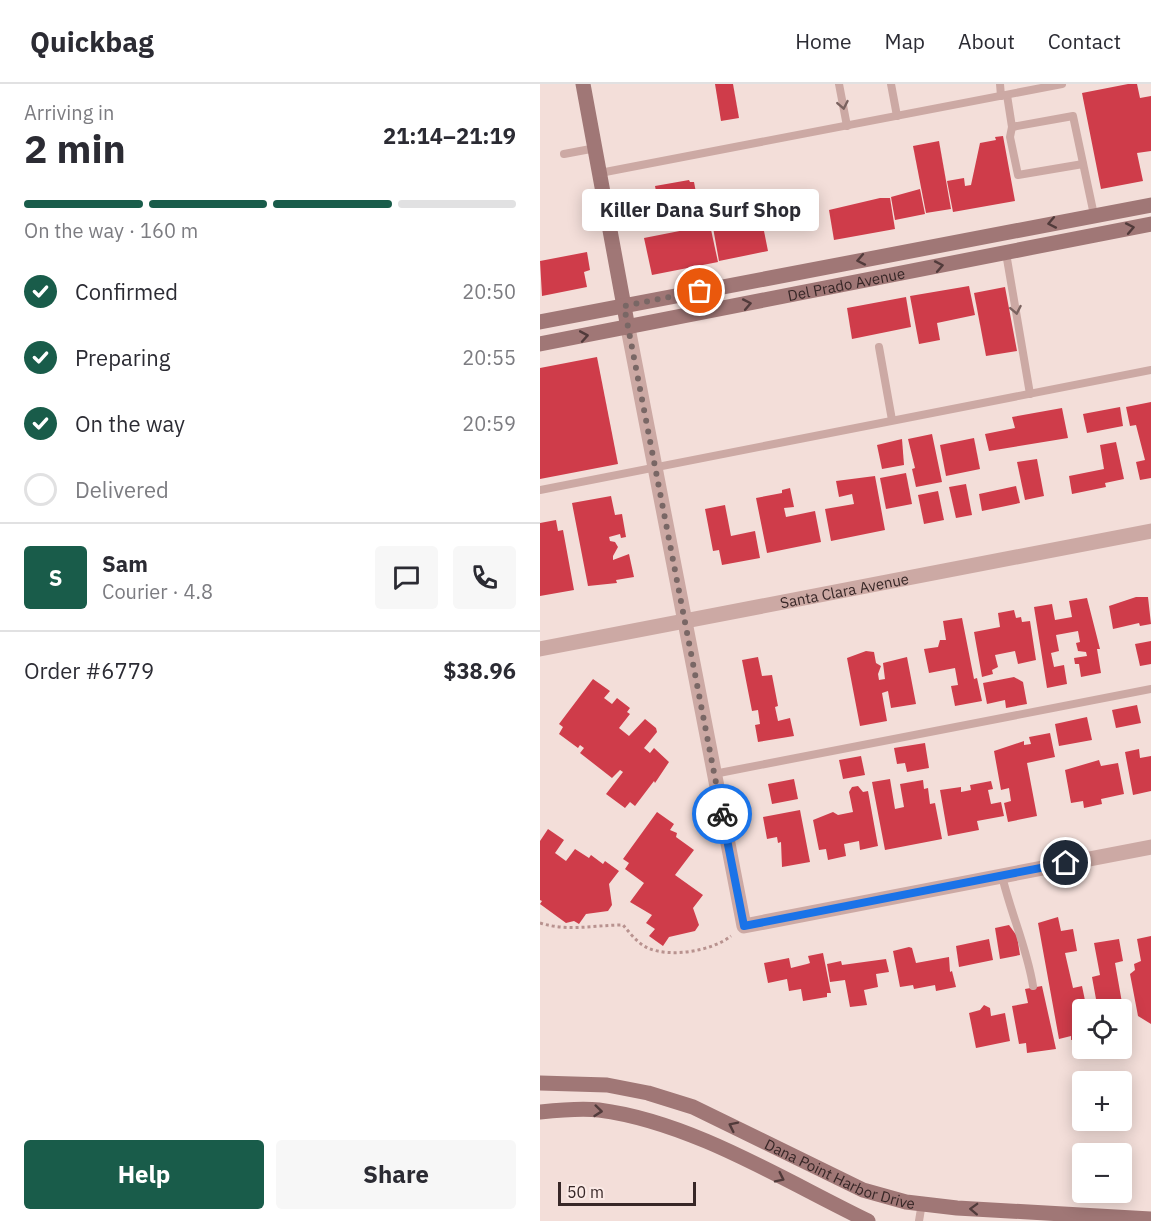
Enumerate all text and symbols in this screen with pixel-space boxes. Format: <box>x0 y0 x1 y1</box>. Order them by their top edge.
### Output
text: Quickbag <box>30 23 154 60</box>
text: Home <box>795 27 852 55</box>
text: Map <box>885 27 925 55</box>
text: About <box>958 27 1015 55</box>
text: Contact <box>1048 27 1121 55</box>
text: Arriving in <box>24 99 114 126</box>
one-way arrow <box>836 99 849 109</box>
text: 21:14–21:19 <box>383 121 516 150</box>
text: 2 min <box>24 123 126 174</box>
callout: Killer Dana Surf Shop <box>582 189 818 231</box>
text: Killer Dana Surf Shop <box>600 196 801 223</box>
one-way arrow <box>1048 216 1058 229</box>
text: On the way · 160 m <box>24 217 198 244</box>
one-way arrow <box>1125 222 1135 235</box>
one-way arrow <box>856 253 866 266</box>
one-way arrow <box>933 260 943 273</box>
street label: Del Prado Avenue <box>786 263 906 305</box>
pin <box>674 265 725 316</box>
icon: bag <box>683 274 716 307</box>
icon: check <box>24 275 57 308</box>
text: Confirmed <box>75 277 178 306</box>
text: 20:50 <box>462 278 516 305</box>
one-way arrow <box>742 298 752 311</box>
one-way arrow <box>1010 306 1022 315</box>
one-way arrow <box>579 330 589 343</box>
icon: check <box>24 341 57 374</box>
text: Preparing <box>75 343 170 372</box>
text: 20:55 <box>462 344 516 371</box>
icon: check <box>24 407 57 440</box>
text: On the way <box>75 409 185 438</box>
text: 20:59 <box>462 410 516 437</box>
text: Delivered <box>75 475 169 504</box>
button: chat <box>375 546 438 609</box>
button: phone <box>453 546 516 609</box>
text: Sam <box>102 549 148 578</box>
text: S <box>49 563 62 592</box>
street label: Santa Clara Avenue <box>778 568 910 612</box>
text: Courier · 4.8 <box>102 578 213 605</box>
text: Order #6779 <box>24 656 154 685</box>
text: $38.96 <box>443 656 516 685</box>
courier <box>692 784 752 844</box>
icon: bike <box>706 798 739 831</box>
pin <box>1040 837 1091 888</box>
icon: home <box>1049 846 1082 879</box>
map controls <box>1072 999 1132 1203</box>
button: locate <box>1072 999 1132 1059</box>
button: + <box>1072 1071 1132 1131</box>
one-way arrow <box>594 1104 603 1117</box>
one-way arrow <box>728 1121 739 1133</box>
street label: Dana Point Harbor Drive <box>762 1134 916 1212</box>
button: Help <box>24 1140 264 1209</box>
button: Share <box>276 1140 516 1209</box>
button: − <box>1072 1143 1132 1203</box>
one-way arrow <box>774 1171 784 1182</box>
scale bar <box>558 1179 696 1206</box>
text: 50 m <box>567 1182 604 1202</box>
one-way arrow <box>969 1202 978 1215</box>

